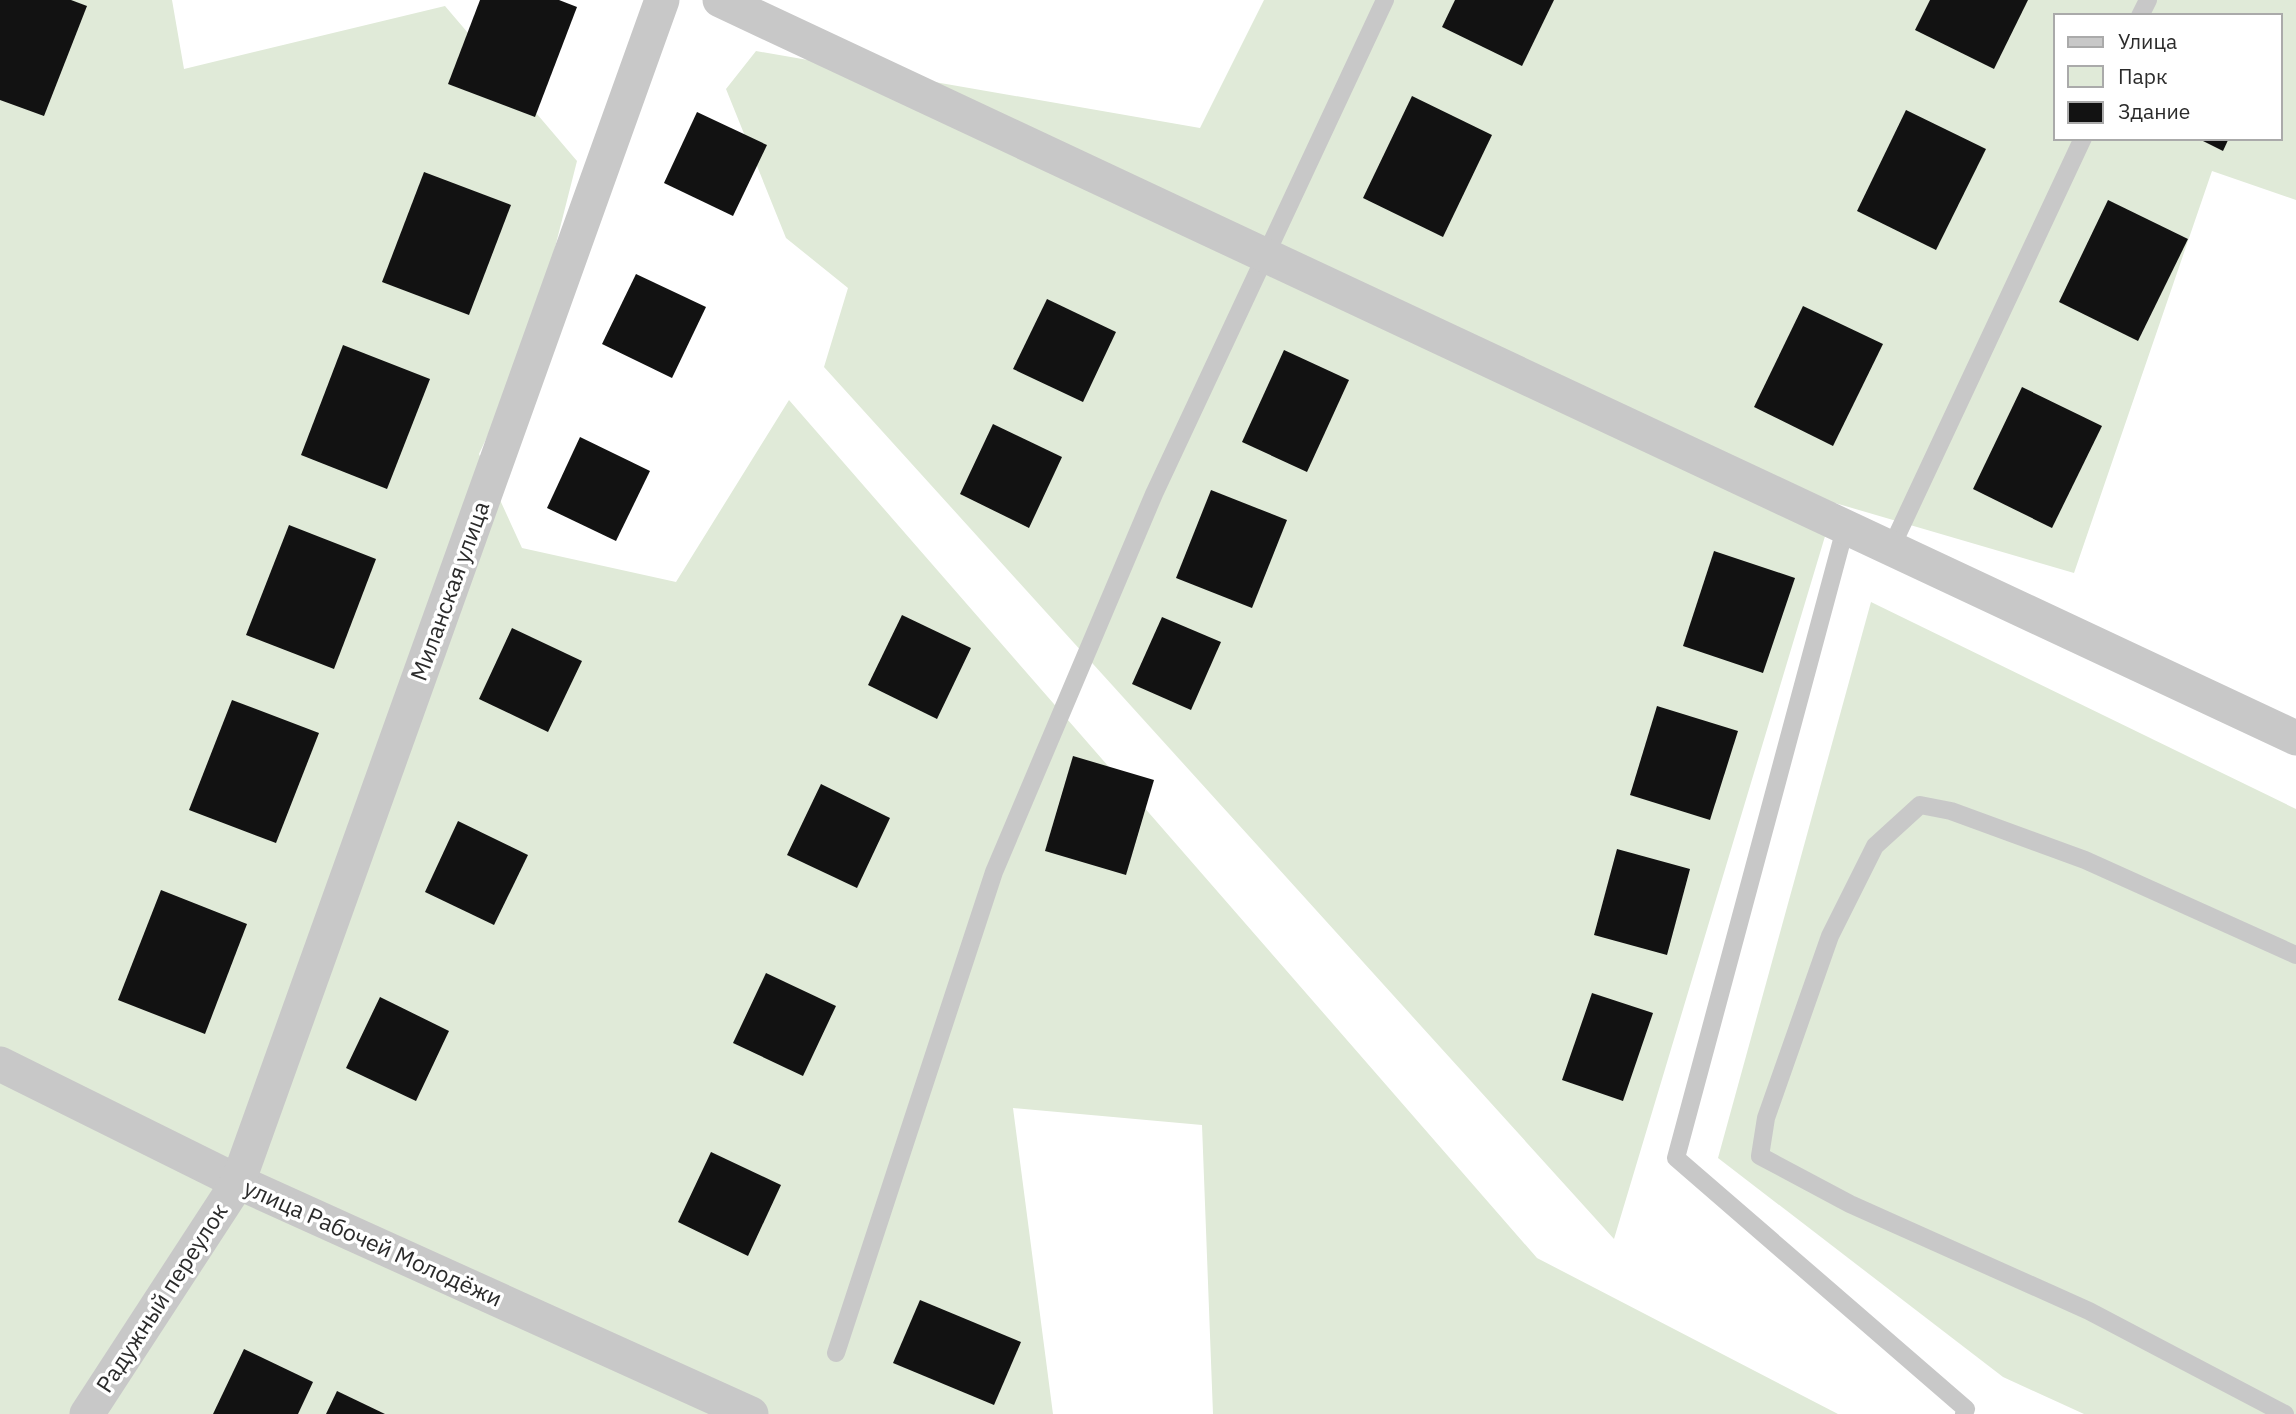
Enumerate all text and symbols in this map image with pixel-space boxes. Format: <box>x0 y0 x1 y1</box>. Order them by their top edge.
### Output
legend <box>2054 14 2282 140</box>
text: Улица <box>2118 27 2177 55</box>
text: Парк <box>2118 62 2168 90</box>
text: Здание <box>2118 97 2190 125</box>
street label: Миланская улица <box>403 497 495 684</box>
street label: улица Рабочей Молодёжи <box>240 1172 507 1313</box>
street label: Радужный переулок <box>89 1197 234 1398</box>

